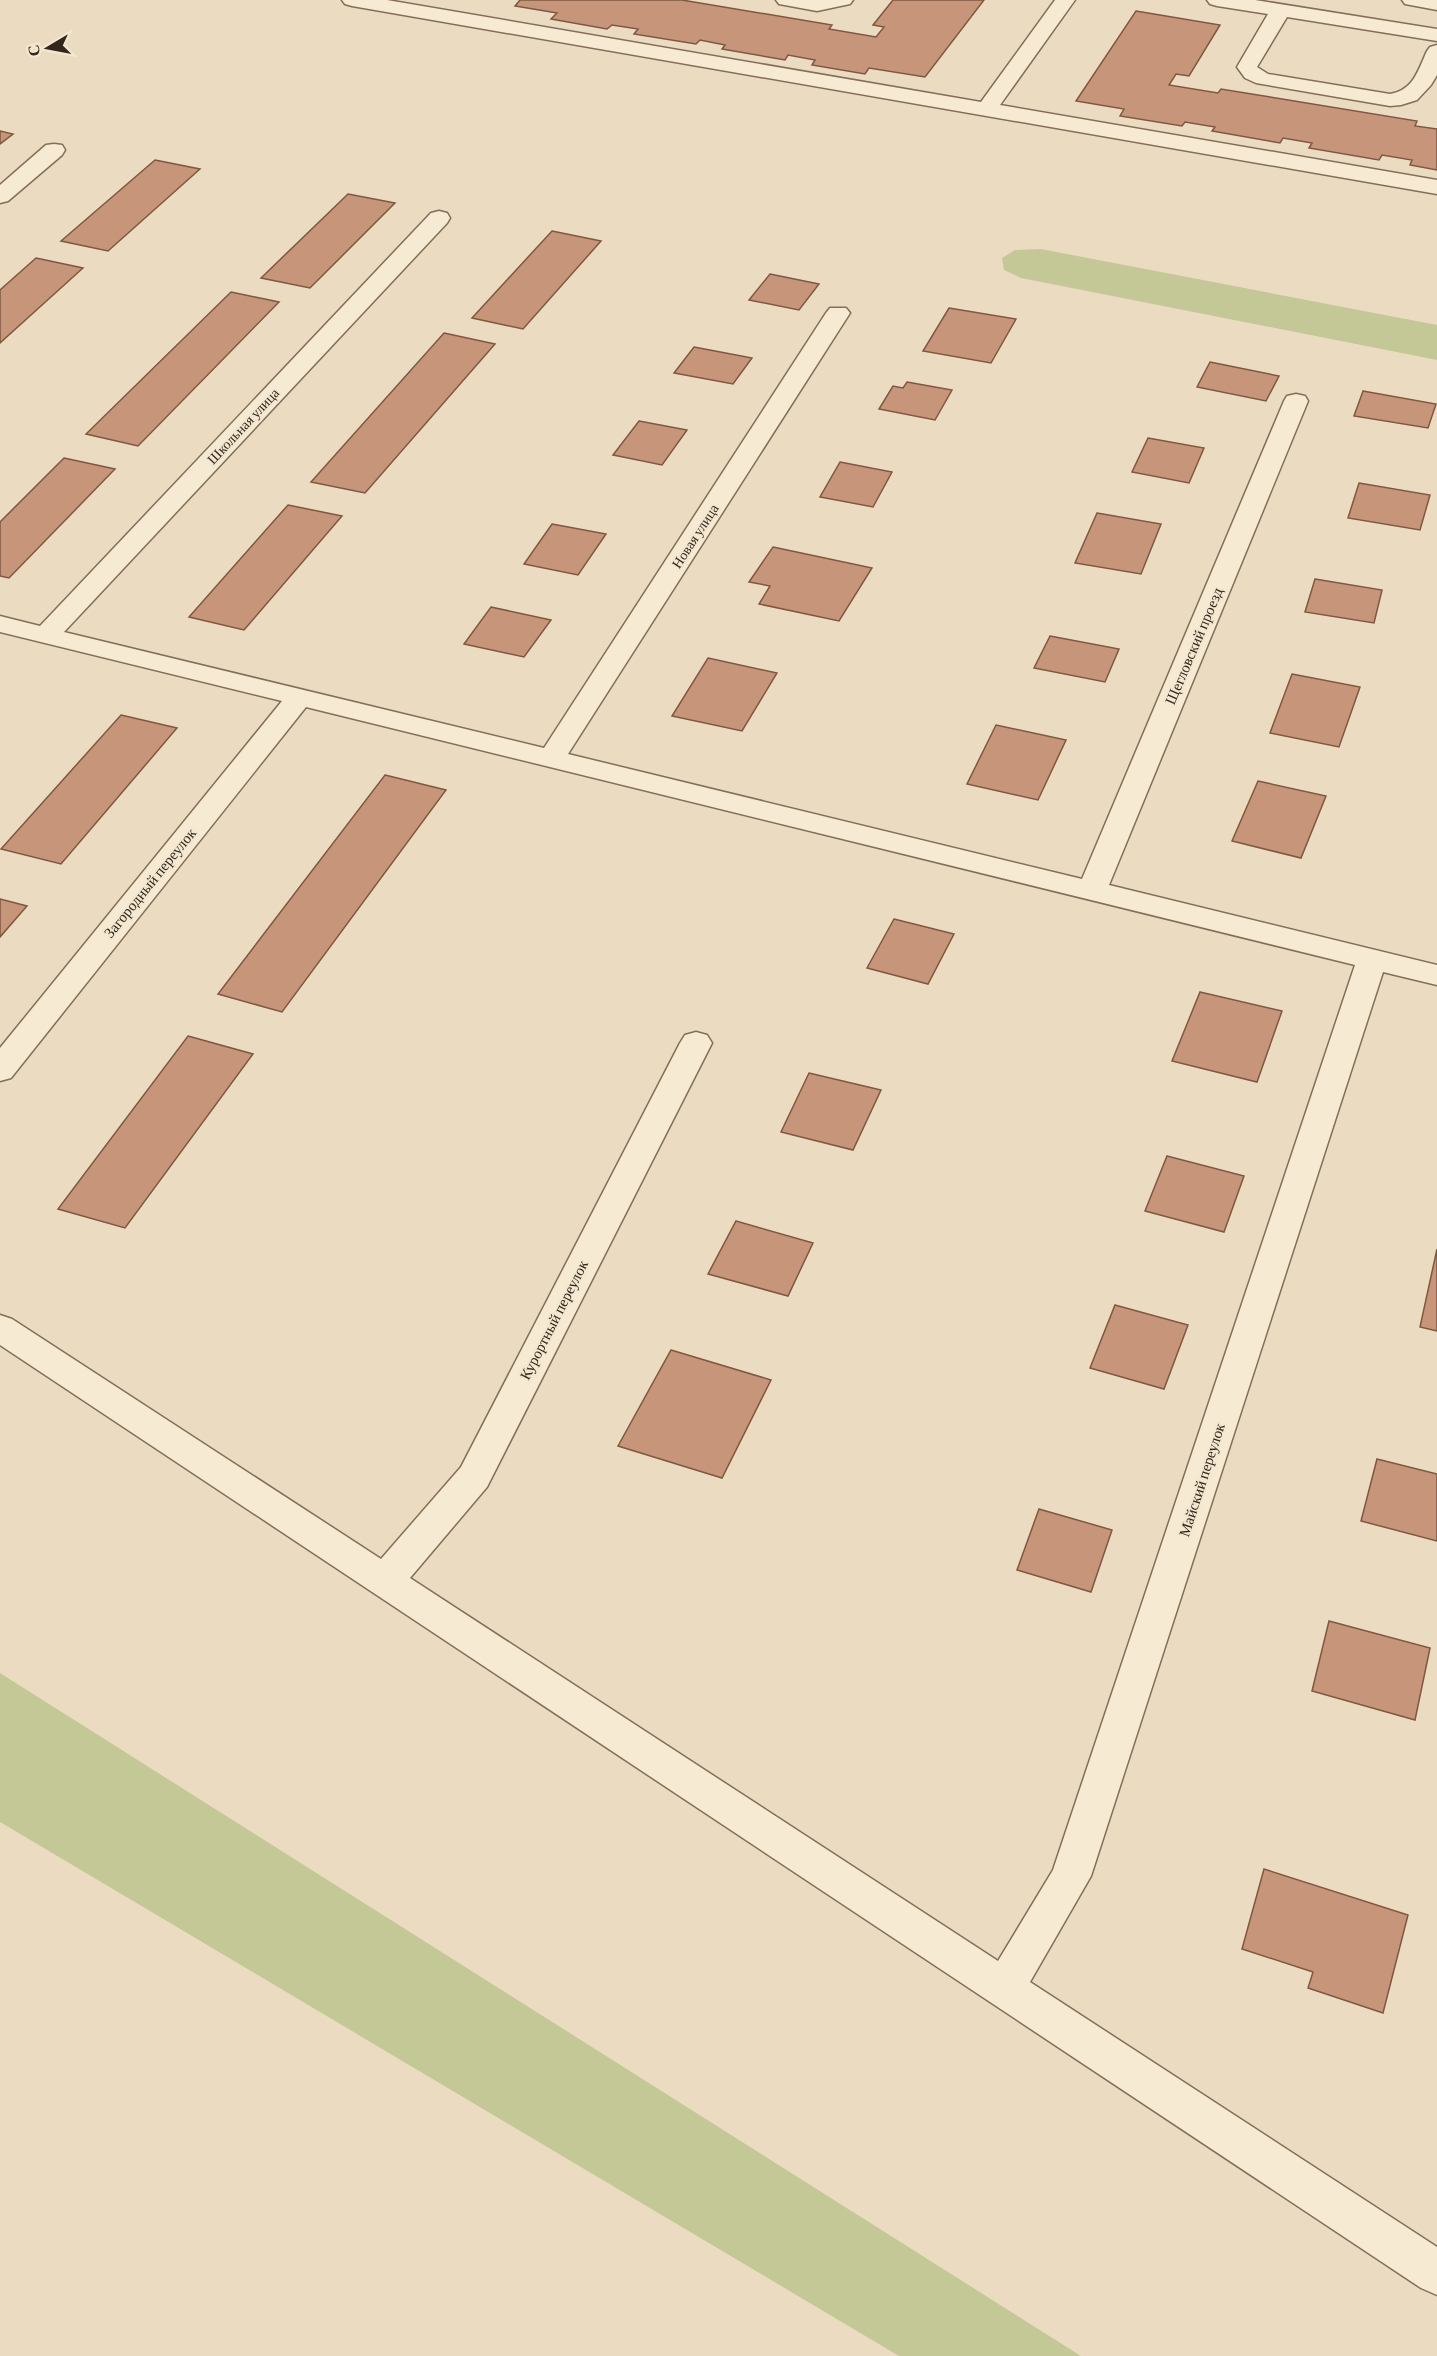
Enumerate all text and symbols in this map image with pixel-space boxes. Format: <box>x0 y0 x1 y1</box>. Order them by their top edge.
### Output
north arrow <box>18 18 78 78</box>
text: С <box>24 43 43 58</box>
street label: Школьная улица <box>204 384 283 467</box>
street label: Новая улица <box>668 500 722 571</box>
street label: Щегловский проезд <box>1162 585 1226 707</box>
street label: Загородный переулок <box>101 824 200 941</box>
street label: Курортный переулок <box>517 1257 591 1382</box>
street label: Майский переулок <box>1176 1421 1228 1539</box>

